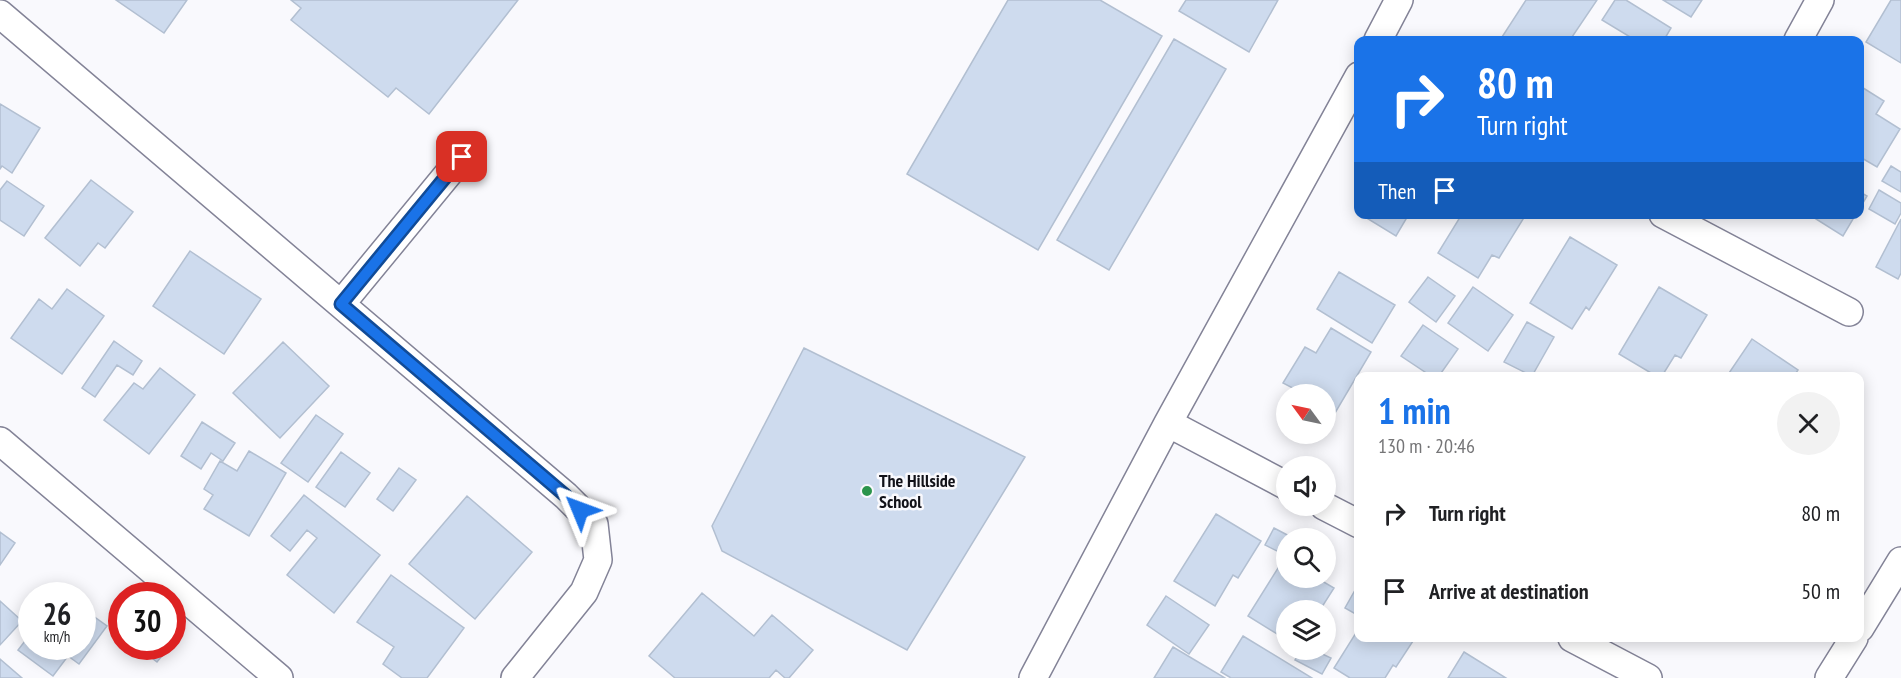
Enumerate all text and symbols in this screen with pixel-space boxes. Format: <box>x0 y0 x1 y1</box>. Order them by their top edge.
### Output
text: 80 m <box>1477 55 1554 110</box>
icon: right <box>1378 60 1456 138</box>
text: Turn right <box>1477 108 1568 142</box>
pin <box>436 131 487 182</box>
icon: arrive <box>445 140 478 173</box>
icon: arrive <box>1428 174 1461 207</box>
text: Then <box>1378 177 1416 205</box>
north arrow <box>1276 384 1336 444</box>
map controls <box>1276 384 1336 660</box>
text: 1 min <box>1378 387 1451 434</box>
button: close <box>1777 392 1840 455</box>
text: 130 m · 20:46 <box>1378 433 1475 459</box>
button: sound <box>1276 456 1336 516</box>
place label: The Hillside School <box>879 469 956 513</box>
position arrow <box>548 478 612 542</box>
marker: The Hillside School <box>860 484 874 498</box>
icon: right <box>1378 497 1411 530</box>
text: Turn right <box>1429 499 1506 527</box>
text: 80 m <box>1801 499 1840 527</box>
button: search <box>1276 528 1336 588</box>
icon: arrive <box>1378 575 1411 608</box>
text: Arrive at destination <box>1429 577 1589 605</box>
text: 50 m <box>1801 577 1840 605</box>
speed limit sign: 30 <box>108 582 186 660</box>
text: 26 <box>43 594 71 633</box>
button: layers <box>1276 600 1336 660</box>
text: km/h <box>44 627 70 646</box>

